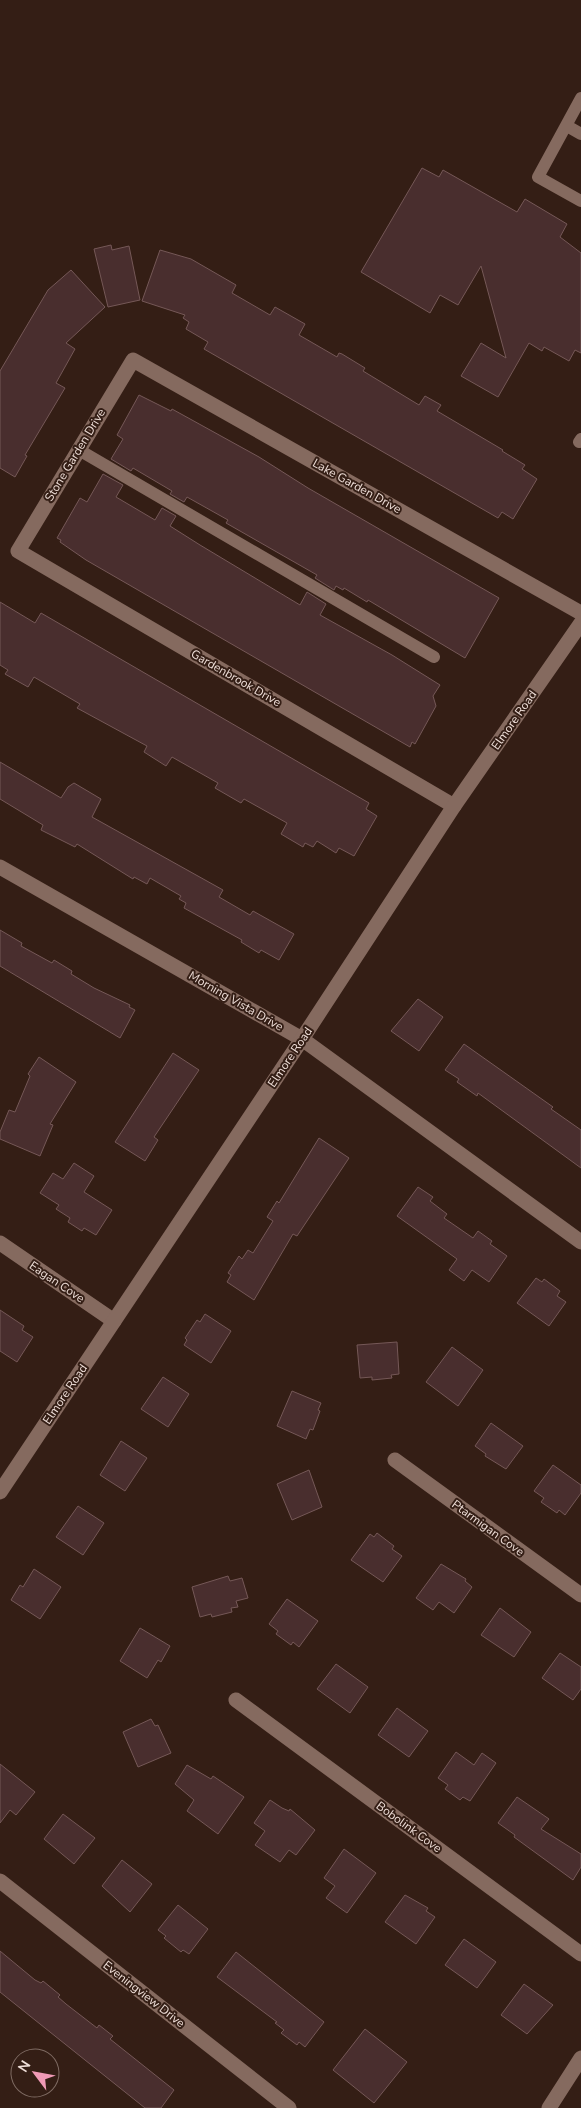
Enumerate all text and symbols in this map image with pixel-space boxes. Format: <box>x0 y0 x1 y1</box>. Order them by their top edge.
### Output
street label: Stone Garden Drive <box>41 406 109 504</box>
street label: Lake Garden Drive <box>310 455 404 517</box>
street label: Gardenbrook Drive <box>188 646 284 710</box>
street label: Elmore Road <box>488 687 540 753</box>
street label: Morning Vista Drive <box>186 967 286 1035</box>
street label: Elmore Road <box>264 1024 316 1090</box>
street label: Eagan Cove <box>26 1258 88 1306</box>
street label: Elmore Road <box>39 1361 91 1427</box>
street label: Ptarmigan Cove <box>449 1496 527 1560</box>
street label: Bobolink Cove <box>373 1798 445 1856</box>
street label: Eveningview Drive <box>100 1957 188 2031</box>
north arrow <box>10 2048 60 2098</box>
text: N <box>14 2057 35 2076</box>

